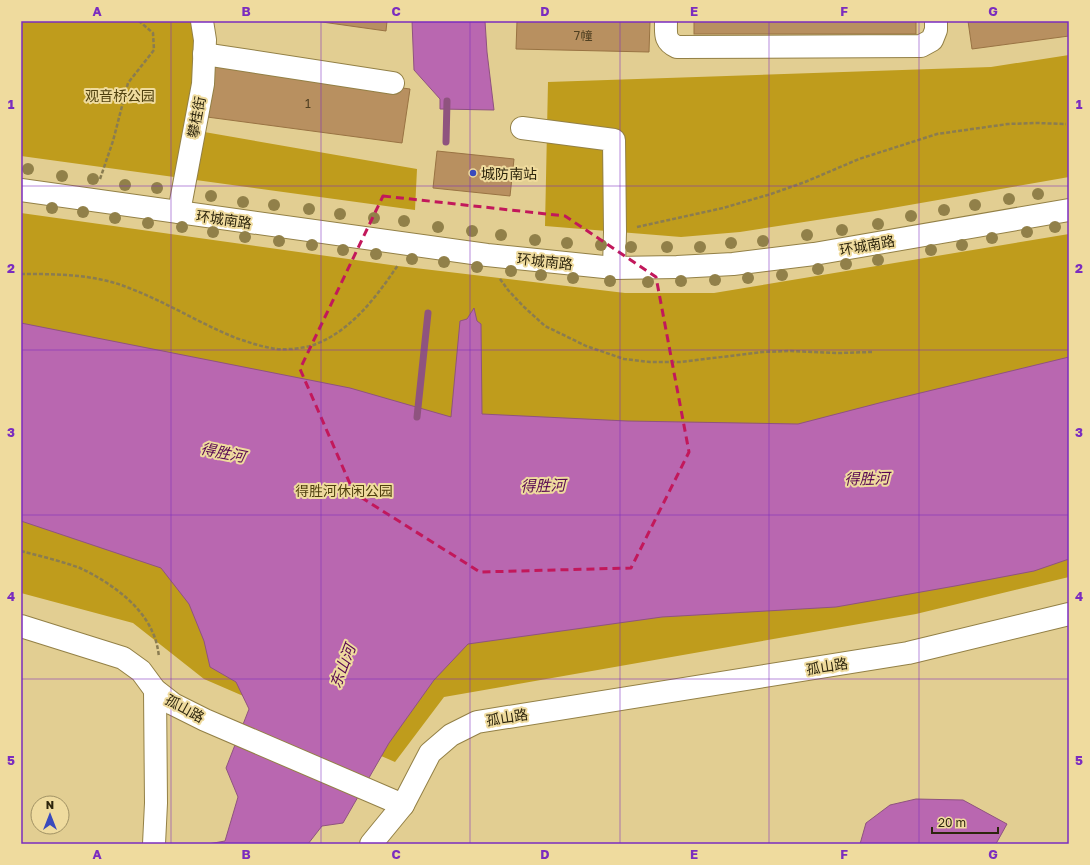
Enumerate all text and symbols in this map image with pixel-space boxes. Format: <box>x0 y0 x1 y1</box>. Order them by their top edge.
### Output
text: A <box>92 3 102 19</box>
text: B <box>241 3 251 19</box>
text: C <box>391 3 401 19</box>
text: D <box>540 3 550 19</box>
text: E <box>690 3 698 19</box>
text: F <box>840 3 848 19</box>
text: G <box>988 3 998 19</box>
house number: 7幢 <box>574 28 592 43</box>
park label: 观音桥公园 <box>85 87 155 104</box>
street label: 攀桂街 <box>184 95 208 139</box>
text: 1 <box>8 96 15 112</box>
house number: 1 <box>305 96 311 111</box>
text: 1 <box>1076 96 1083 112</box>
place label: 城防南站 <box>481 165 537 182</box>
marker: 城防南站 <box>468 168 478 178</box>
street label: 环城南路 <box>195 207 253 231</box>
street label: 环城南路 <box>838 232 896 258</box>
street label: 环城南路 <box>516 250 574 272</box>
text: 2 <box>7 260 15 276</box>
text: 2 <box>1075 260 1083 276</box>
text: 3 <box>7 424 15 440</box>
text: 3 <box>1075 424 1083 440</box>
water label: 得胜河 <box>199 439 250 466</box>
water label: 得胜河 <box>844 469 893 487</box>
water label: 得胜河 <box>520 476 569 494</box>
park label: 得胜河休闲公园 <box>295 482 393 499</box>
text: 4 <box>7 588 15 604</box>
text: 4 <box>1075 588 1083 604</box>
water label: 东山河 <box>326 639 360 690</box>
street label: 孤山路 <box>805 654 849 678</box>
street label: 孤山路 <box>163 690 207 726</box>
street label: 孤山路 <box>485 705 529 729</box>
text: 5 <box>7 752 15 768</box>
text: 5 <box>1075 752 1083 768</box>
north arrow <box>30 795 70 835</box>
text: N <box>46 798 54 811</box>
scale bar <box>932 809 998 835</box>
text: 20 m <box>938 815 966 830</box>
text: A <box>92 846 102 862</box>
text: B <box>241 846 251 862</box>
text: C <box>391 846 401 862</box>
text: D <box>540 846 550 862</box>
text: E <box>690 846 698 862</box>
text: F <box>840 846 848 862</box>
text: G <box>988 846 998 862</box>

